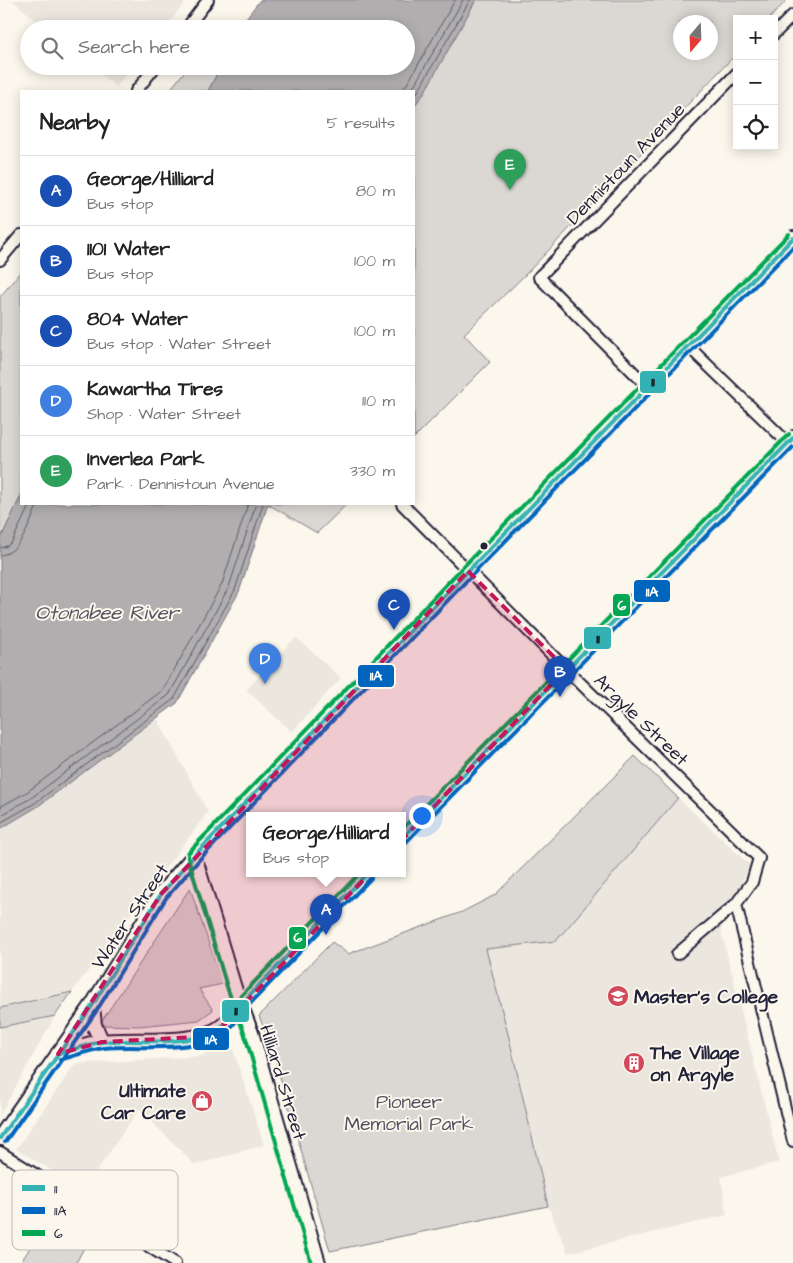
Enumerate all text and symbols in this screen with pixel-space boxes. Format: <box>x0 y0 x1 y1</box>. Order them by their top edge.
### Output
north arrow <box>673 15 718 60</box>
map controls <box>733 15 778 150</box>
button: + <box>733 15 778 60</box>
search box <box>20 20 415 75</box>
icon: search <box>38 34 66 62</box>
text: Search here <box>78 34 190 61</box>
button: − <box>733 60 778 105</box>
street label: Dennistoun Avenue <box>560 97 692 231</box>
button: locate <box>733 105 778 150</box>
text: Nearby <box>40 108 110 137</box>
text: 5 results <box>327 112 395 134</box>
pin: E <box>494 149 526 190</box>
text: George/Hilliard <box>87 166 213 193</box>
text: A <box>51 180 61 202</box>
text: 80 m <box>356 180 395 202</box>
text: Bus stop <box>87 193 153 215</box>
text: 1101 Water <box>87 236 170 263</box>
text: B <box>50 250 62 272</box>
text: 100 m <box>354 250 395 272</box>
text: Bus stop <box>87 263 153 285</box>
text: 804 Water <box>87 306 188 333</box>
text: C <box>50 320 62 342</box>
text: 100 m <box>354 320 395 342</box>
text: Bus stop · Water Street <box>87 333 271 355</box>
line badge: 11 <box>639 370 667 394</box>
text: 11 <box>651 372 655 392</box>
text: Kawartha Tires <box>87 376 223 403</box>
text: D <box>51 390 61 412</box>
text: 110 m <box>362 390 395 412</box>
text: Shop · Water Street <box>87 403 241 425</box>
text: Inverlea Park <box>87 446 204 473</box>
text: E <box>51 460 61 482</box>
text: 330 m <box>350 460 395 482</box>
text: Park · Dennistoun Avenue <box>87 473 275 495</box>
unlabelled marker <box>479 541 489 551</box>
line badge: 11A <box>633 579 671 603</box>
text: 11A <box>646 582 659 602</box>
pin: C <box>378 589 410 630</box>
line badge: 6 <box>612 593 631 617</box>
text: 6 <box>618 596 627 616</box>
water label: Otonabee River <box>35 599 181 627</box>
line badge: 11 <box>583 626 612 650</box>
text: 11 <box>596 629 600 649</box>
pin: D <box>249 643 281 684</box>
pin: B <box>544 656 576 697</box>
line badge: 11A <box>357 664 395 688</box>
text: 11A <box>370 666 383 686</box>
street label: Argyle Street <box>587 668 695 773</box>
your location <box>409 803 435 829</box>
popup <box>246 812 406 877</box>
text: George/Hilliard <box>263 820 389 847</box>
text: Bus stop <box>263 847 329 869</box>
street label: Water Street <box>85 858 176 975</box>
pin: A <box>310 894 342 935</box>
line badge: 6 <box>288 926 307 950</box>
text: 6 <box>294 928 303 948</box>
school or university icon: Master's College <box>606 984 630 1008</box>
place label: Master's College <box>634 984 779 1012</box>
line badge: 11 <box>221 999 250 1023</box>
text: 11 <box>234 1001 238 1021</box>
street label: Hilliard Street <box>252 1021 313 1144</box>
line badge: 11A <box>192 1027 230 1051</box>
text: 11A <box>205 1030 218 1050</box>
place label: The Village on Argyle <box>649 1040 740 1090</box>
building icon: The Village on Argyle <box>622 1051 646 1075</box>
place label: Ultimate Car Care <box>101 1078 187 1127</box>
shop icon: Ultimate Car Care <box>190 1089 214 1113</box>
park label: Pioneer Memorial Park <box>344 1089 474 1138</box>
legend <box>12 1170 178 1250</box>
text: 11 <box>54 1179 58 1199</box>
text: 11A <box>54 1201 67 1221</box>
text: 6 <box>54 1224 63 1244</box>

